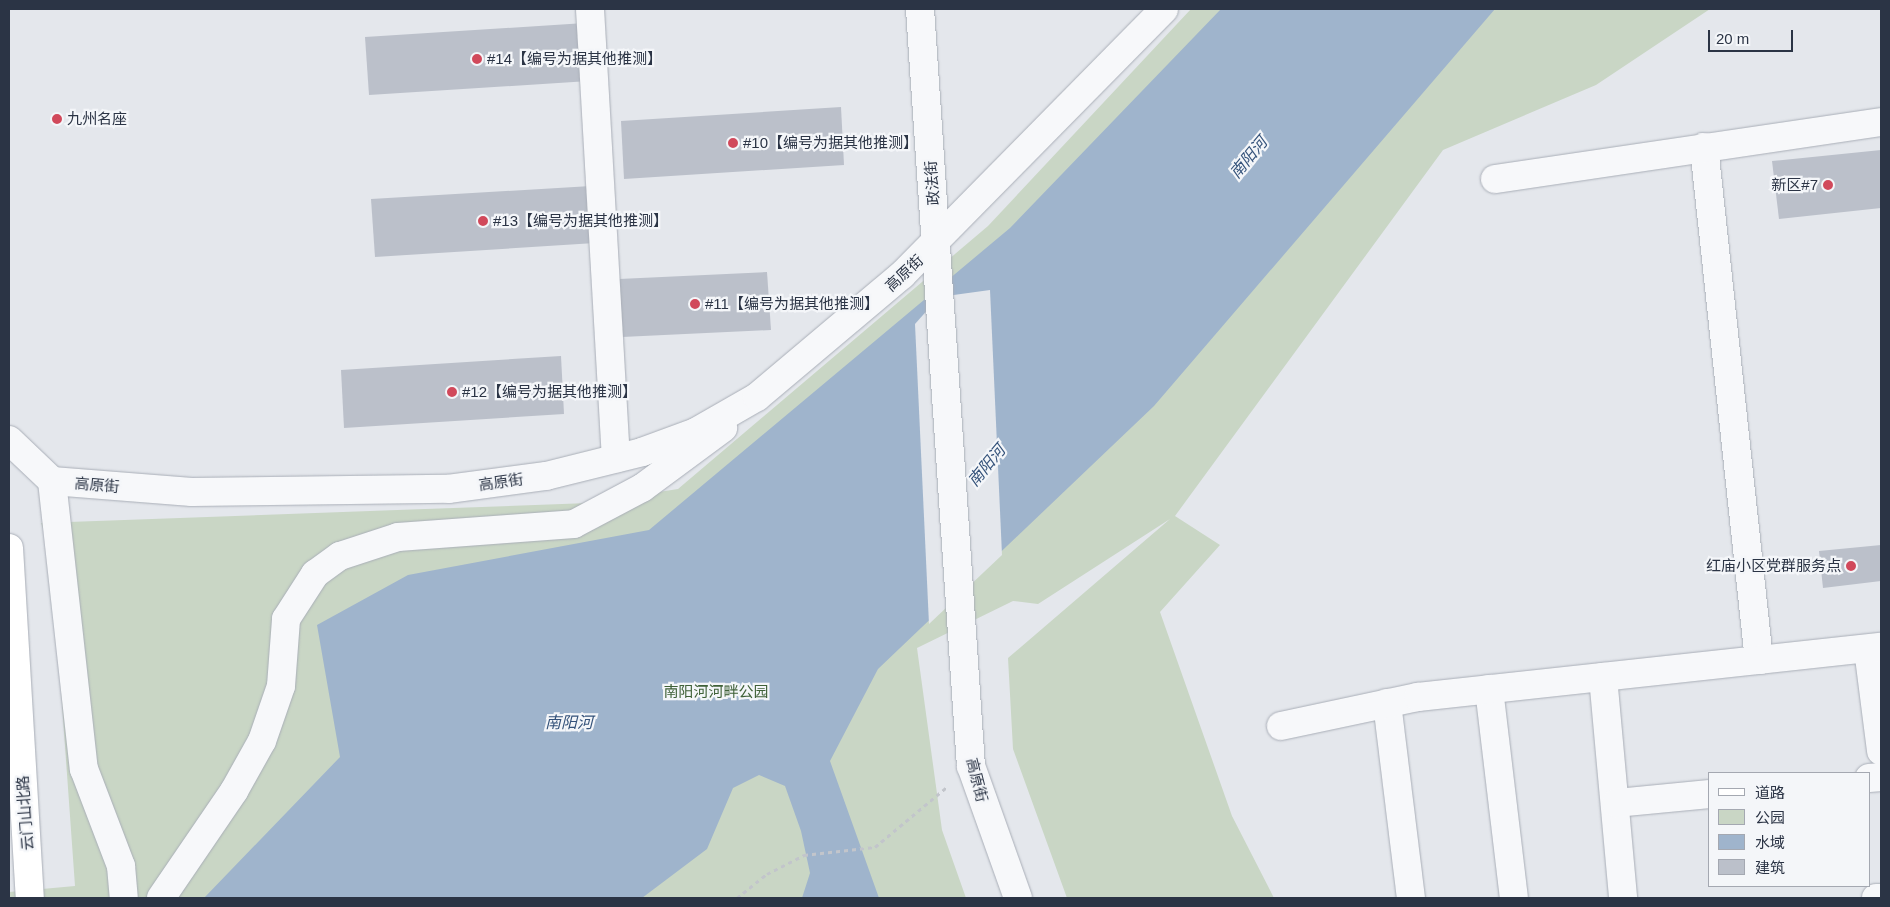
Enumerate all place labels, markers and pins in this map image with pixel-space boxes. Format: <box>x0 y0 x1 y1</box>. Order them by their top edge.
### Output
place label: #14【编号为据其他推测】 <box>487 50 662 68</box>
marker: #14【编号为据其他推测】 <box>471 53 483 65</box>
place label: 九州名座 <box>67 110 127 128</box>
marker: 九州名座 <box>51 113 63 125</box>
place label: #10【编号为据其他推测】 <box>743 134 918 152</box>
marker: #10【编号为据其他推测】 <box>727 137 739 149</box>
place label: 新区#7 <box>1771 176 1818 194</box>
marker: 新区#7 <box>1822 179 1834 191</box>
place label: #13【编号为据其他推测】 <box>493 212 668 230</box>
marker: #13【编号为据其他推测】 <box>477 215 489 227</box>
place label: #11【编号为据其他推测】 <box>705 295 879 313</box>
marker: #11【编号为据其他推测】 <box>689 298 701 310</box>
place label: #12【编号为据其他推测】 <box>462 383 637 401</box>
marker: #12【编号为据其他推测】 <box>446 386 458 398</box>
place label: 红庙小区党群服务点 <box>1706 557 1841 575</box>
marker: 红庙小区党群服务点 <box>1845 560 1857 572</box>

